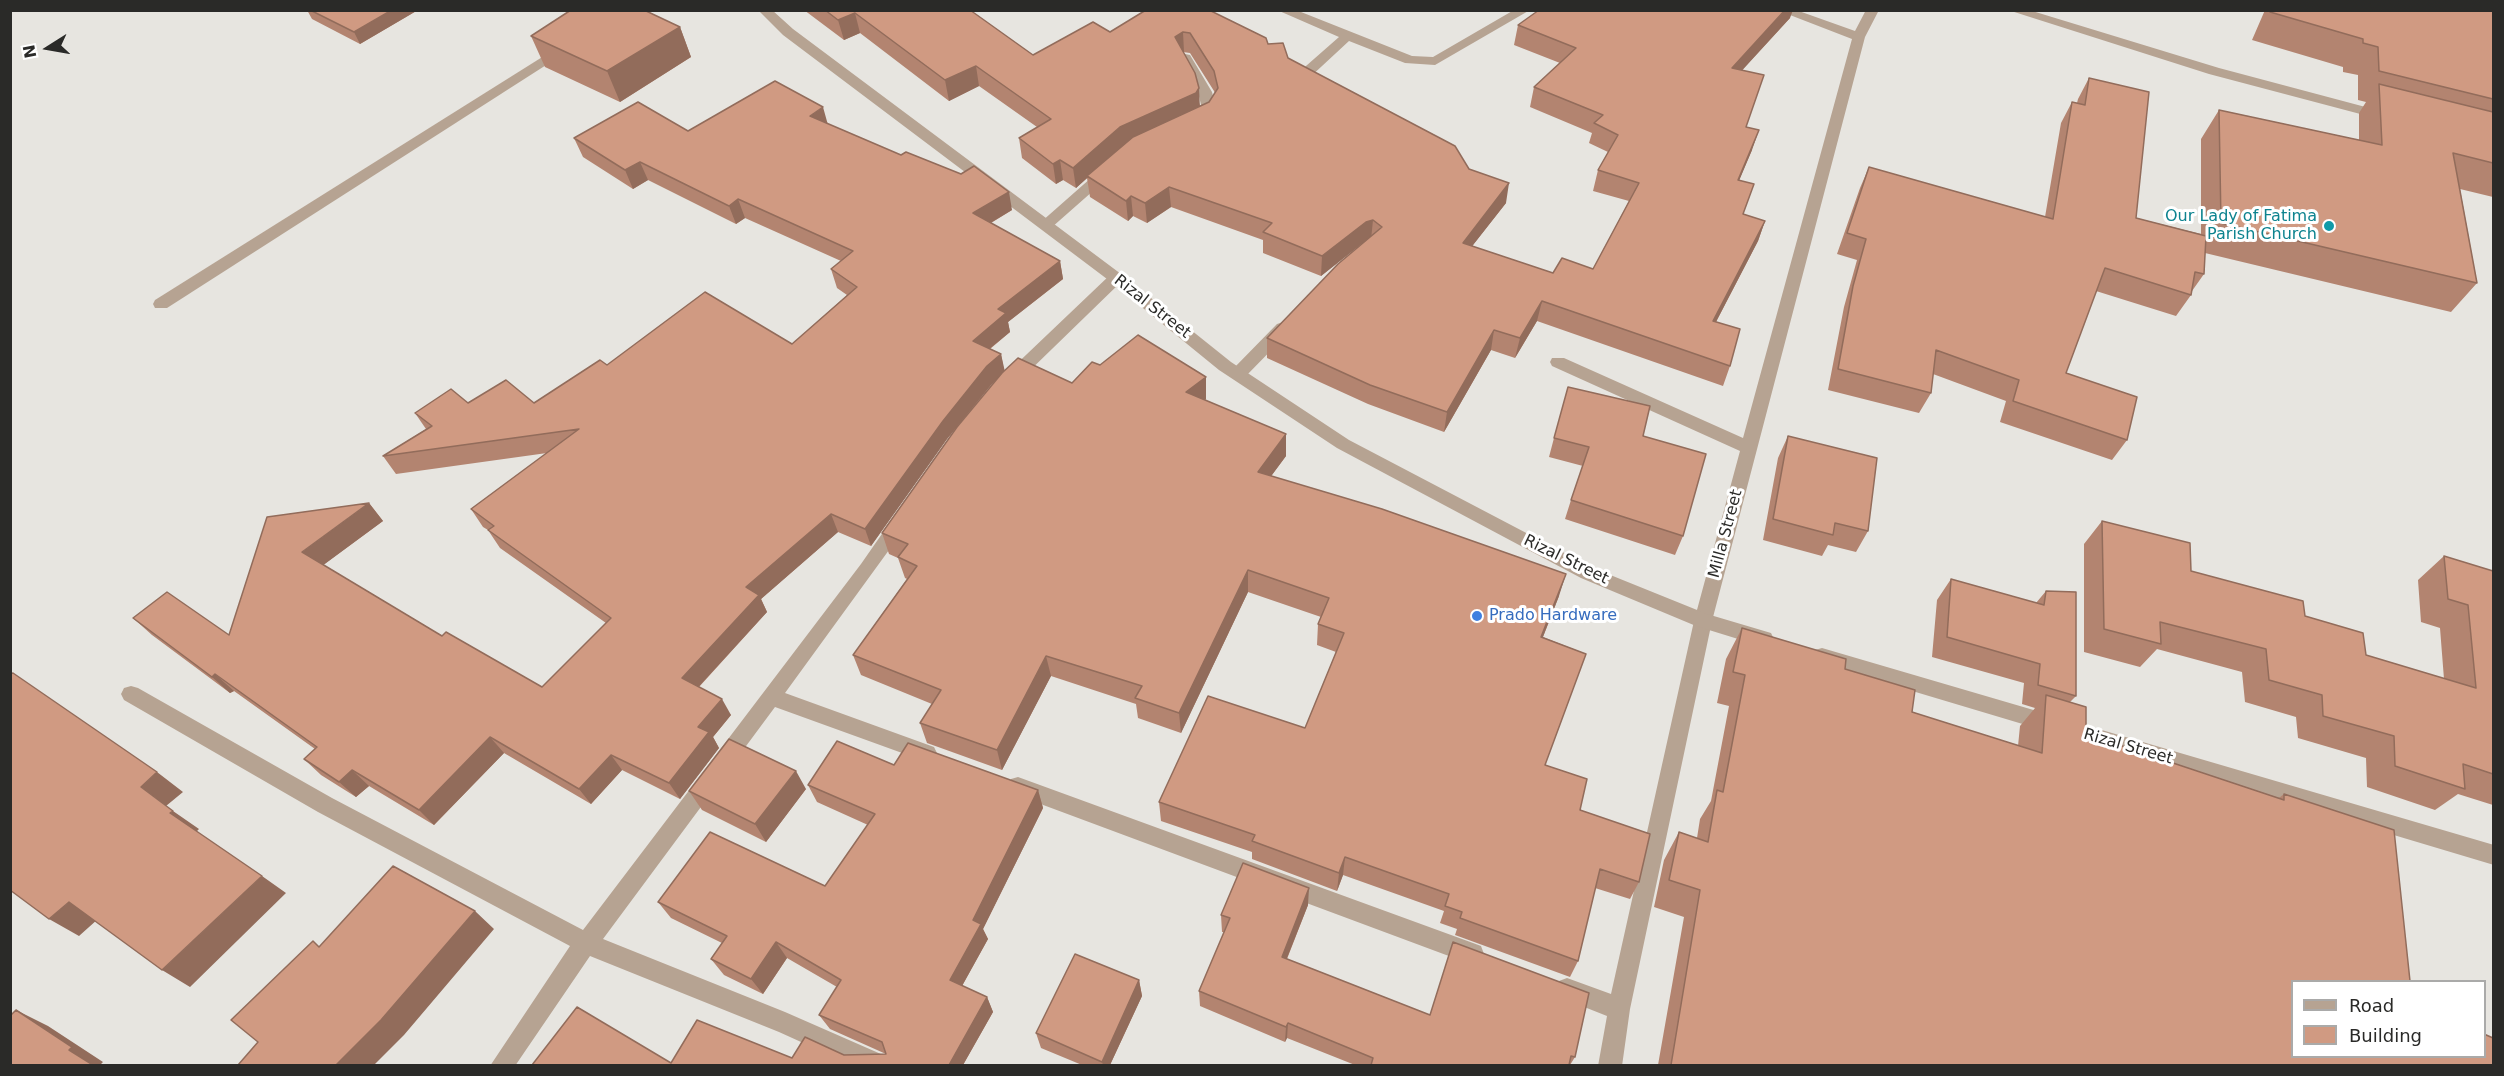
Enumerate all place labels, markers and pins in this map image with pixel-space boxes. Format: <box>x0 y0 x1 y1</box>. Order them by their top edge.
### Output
place label: Our Lady of Fatima Parish Church <box>2165 207 2317 245</box>
marker: Our Lady of Fatima Parish Church <box>2322 219 2336 233</box>
place label: Prado Hardware <box>1489 606 1617 626</box>
marker: Prado Hardware <box>1470 609 1484 623</box>

